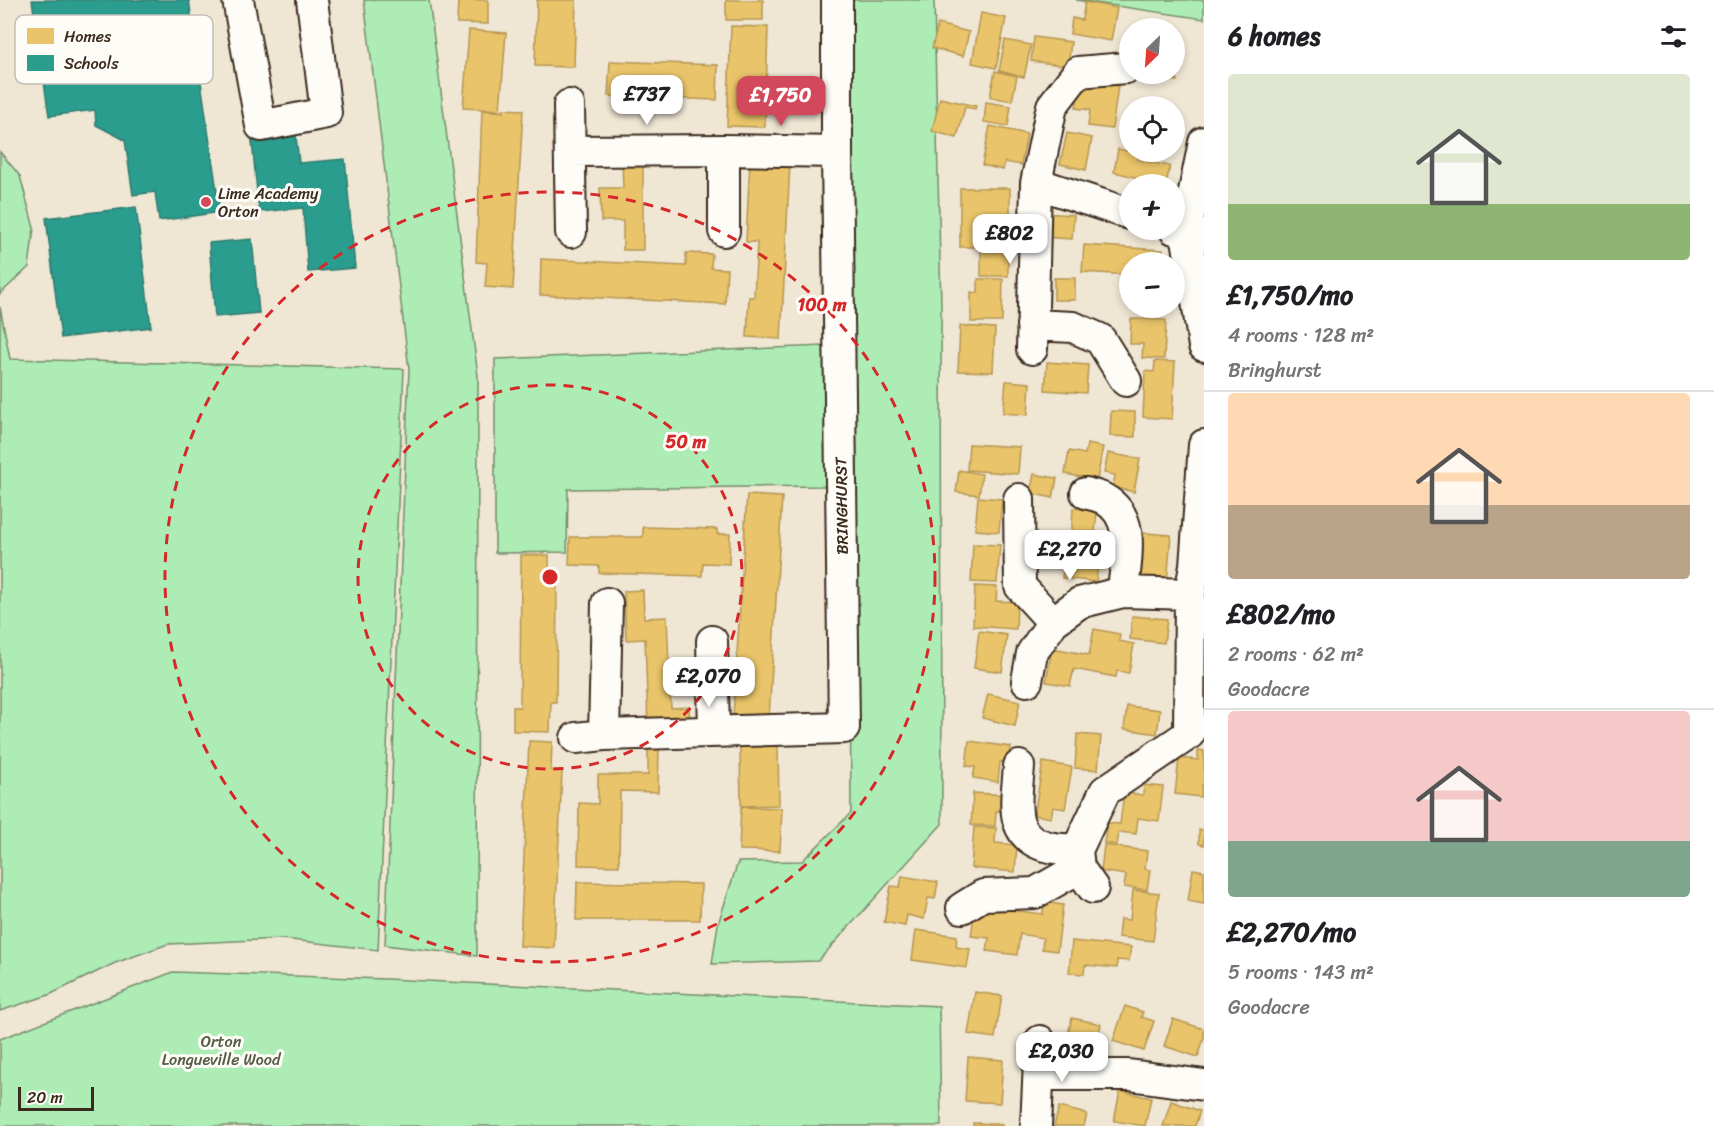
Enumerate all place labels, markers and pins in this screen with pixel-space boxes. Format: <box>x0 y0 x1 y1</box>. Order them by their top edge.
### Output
pin: £737 <box>611 75 683 126</box>
pin: £1,750 <box>732 76 830 127</box>
place label: Lime Academy Orton <box>218 179 319 226</box>
marker: Lime Academy Orton <box>199 195 213 209</box>
pin: £802 <box>974 214 1046 265</box>
pin: £2,270 <box>1021 530 1119 581</box>
centre of rings <box>540 567 560 587</box>
pin: £2,070 <box>660 657 758 708</box>
pin: £2,030 <box>1013 1032 1111 1083</box>

